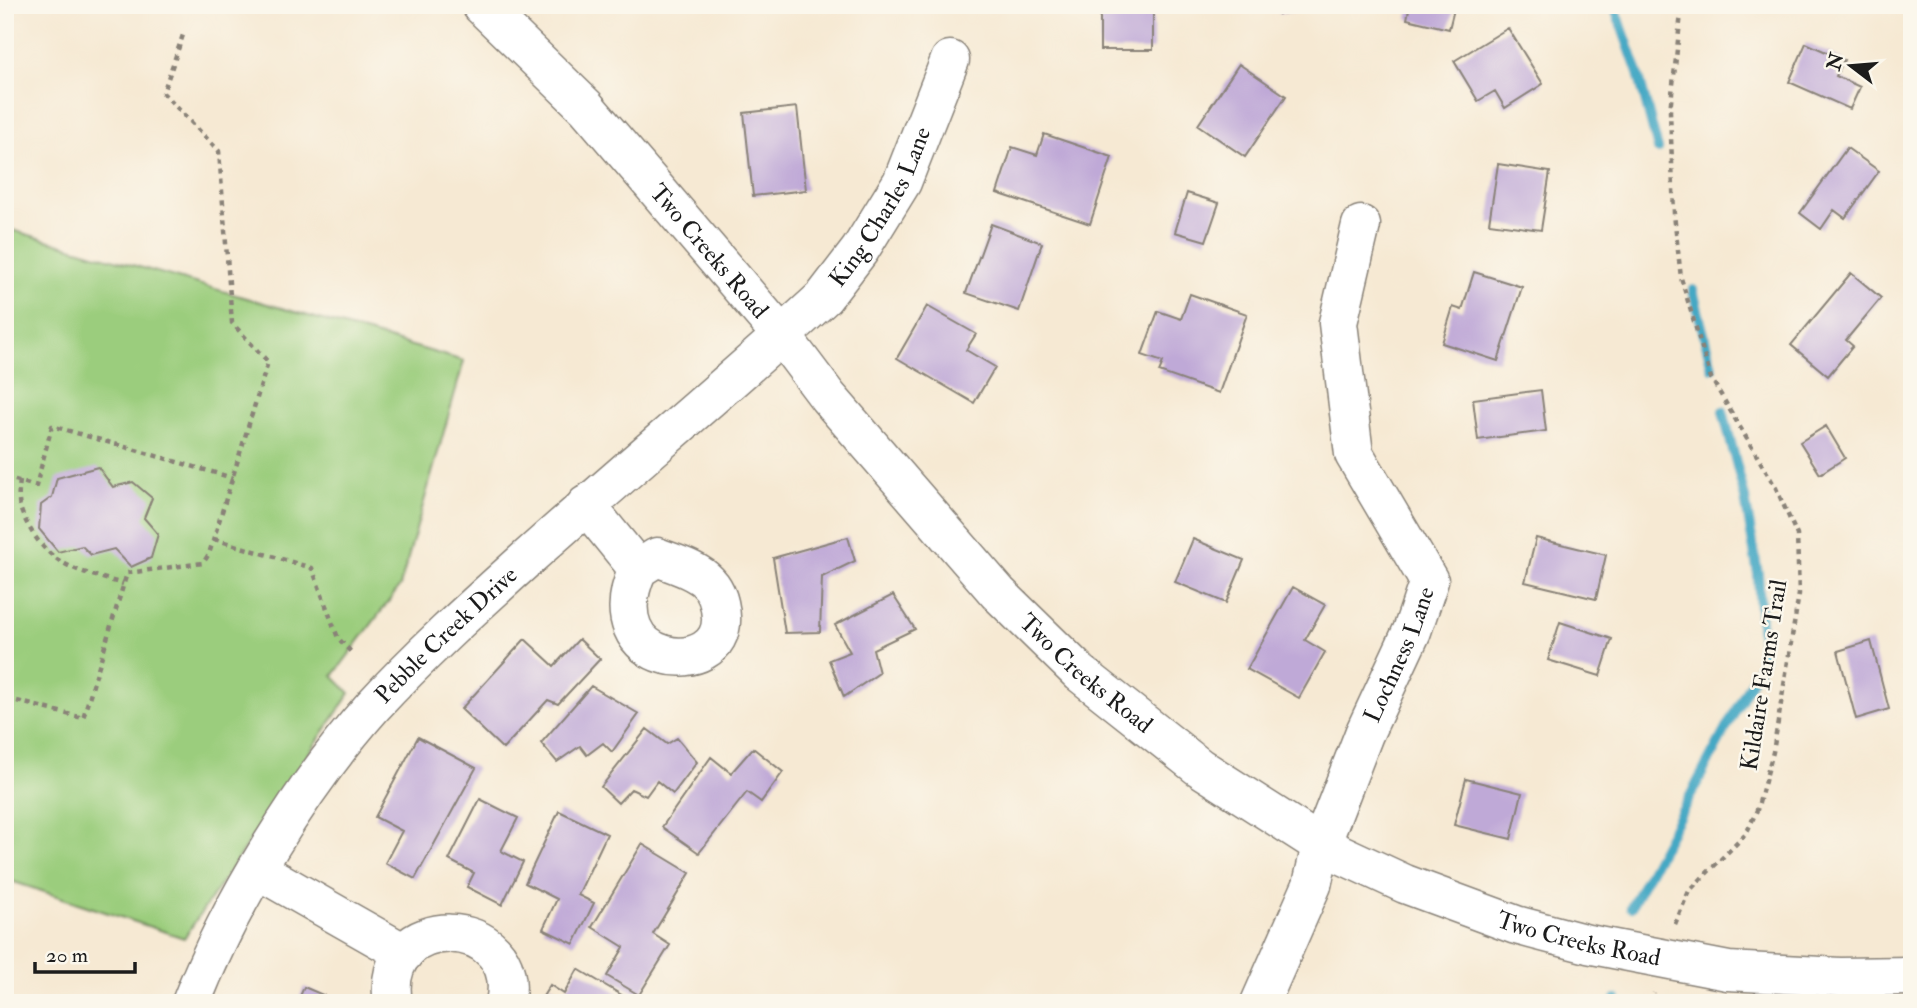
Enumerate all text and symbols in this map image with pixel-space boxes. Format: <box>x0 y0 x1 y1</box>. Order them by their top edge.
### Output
north arrow <box>1815 32 1885 102</box>
text: N <box>1821 49 1850 74</box>
street label: King Charles Lane <box>822 122 938 293</box>
street label: Two Creeks Road <box>643 177 776 325</box>
street label: Pebble Creek Drive <box>368 559 524 710</box>
street label: Kildaire Farms Trail <box>1734 577 1794 773</box>
street label: Lochness Lane <box>1356 583 1441 727</box>
street label: Two Creeks Road <box>1013 607 1159 740</box>
street label: Two Creeks Road <box>1492 904 1663 973</box>
scale bar <box>35 931 135 975</box>
text: 20 m <box>46 942 88 969</box>

